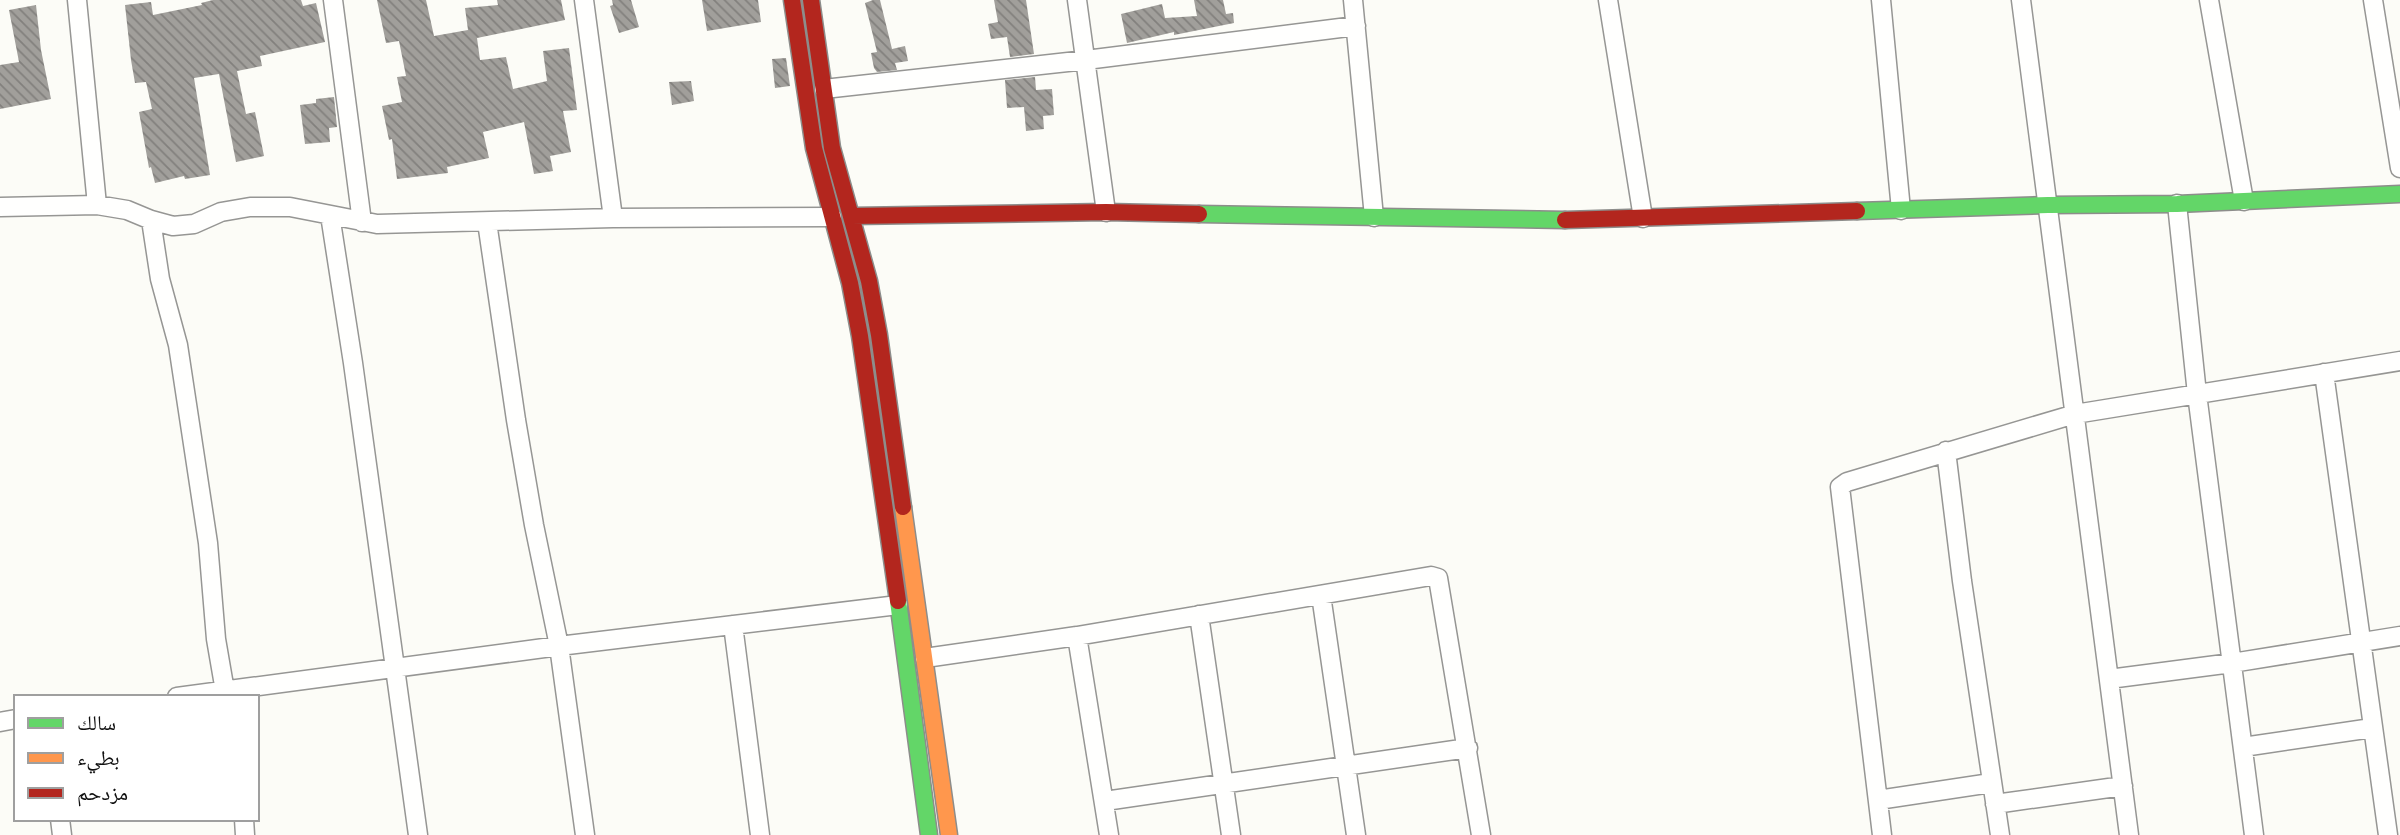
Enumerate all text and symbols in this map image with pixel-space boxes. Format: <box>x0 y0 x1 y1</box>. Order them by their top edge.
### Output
legend <box>14 695 259 821</box>
text: سالك <box>77 709 116 736</box>
text: بطيء <box>77 744 120 774</box>
text: مزدحم <box>77 779 128 807</box>

